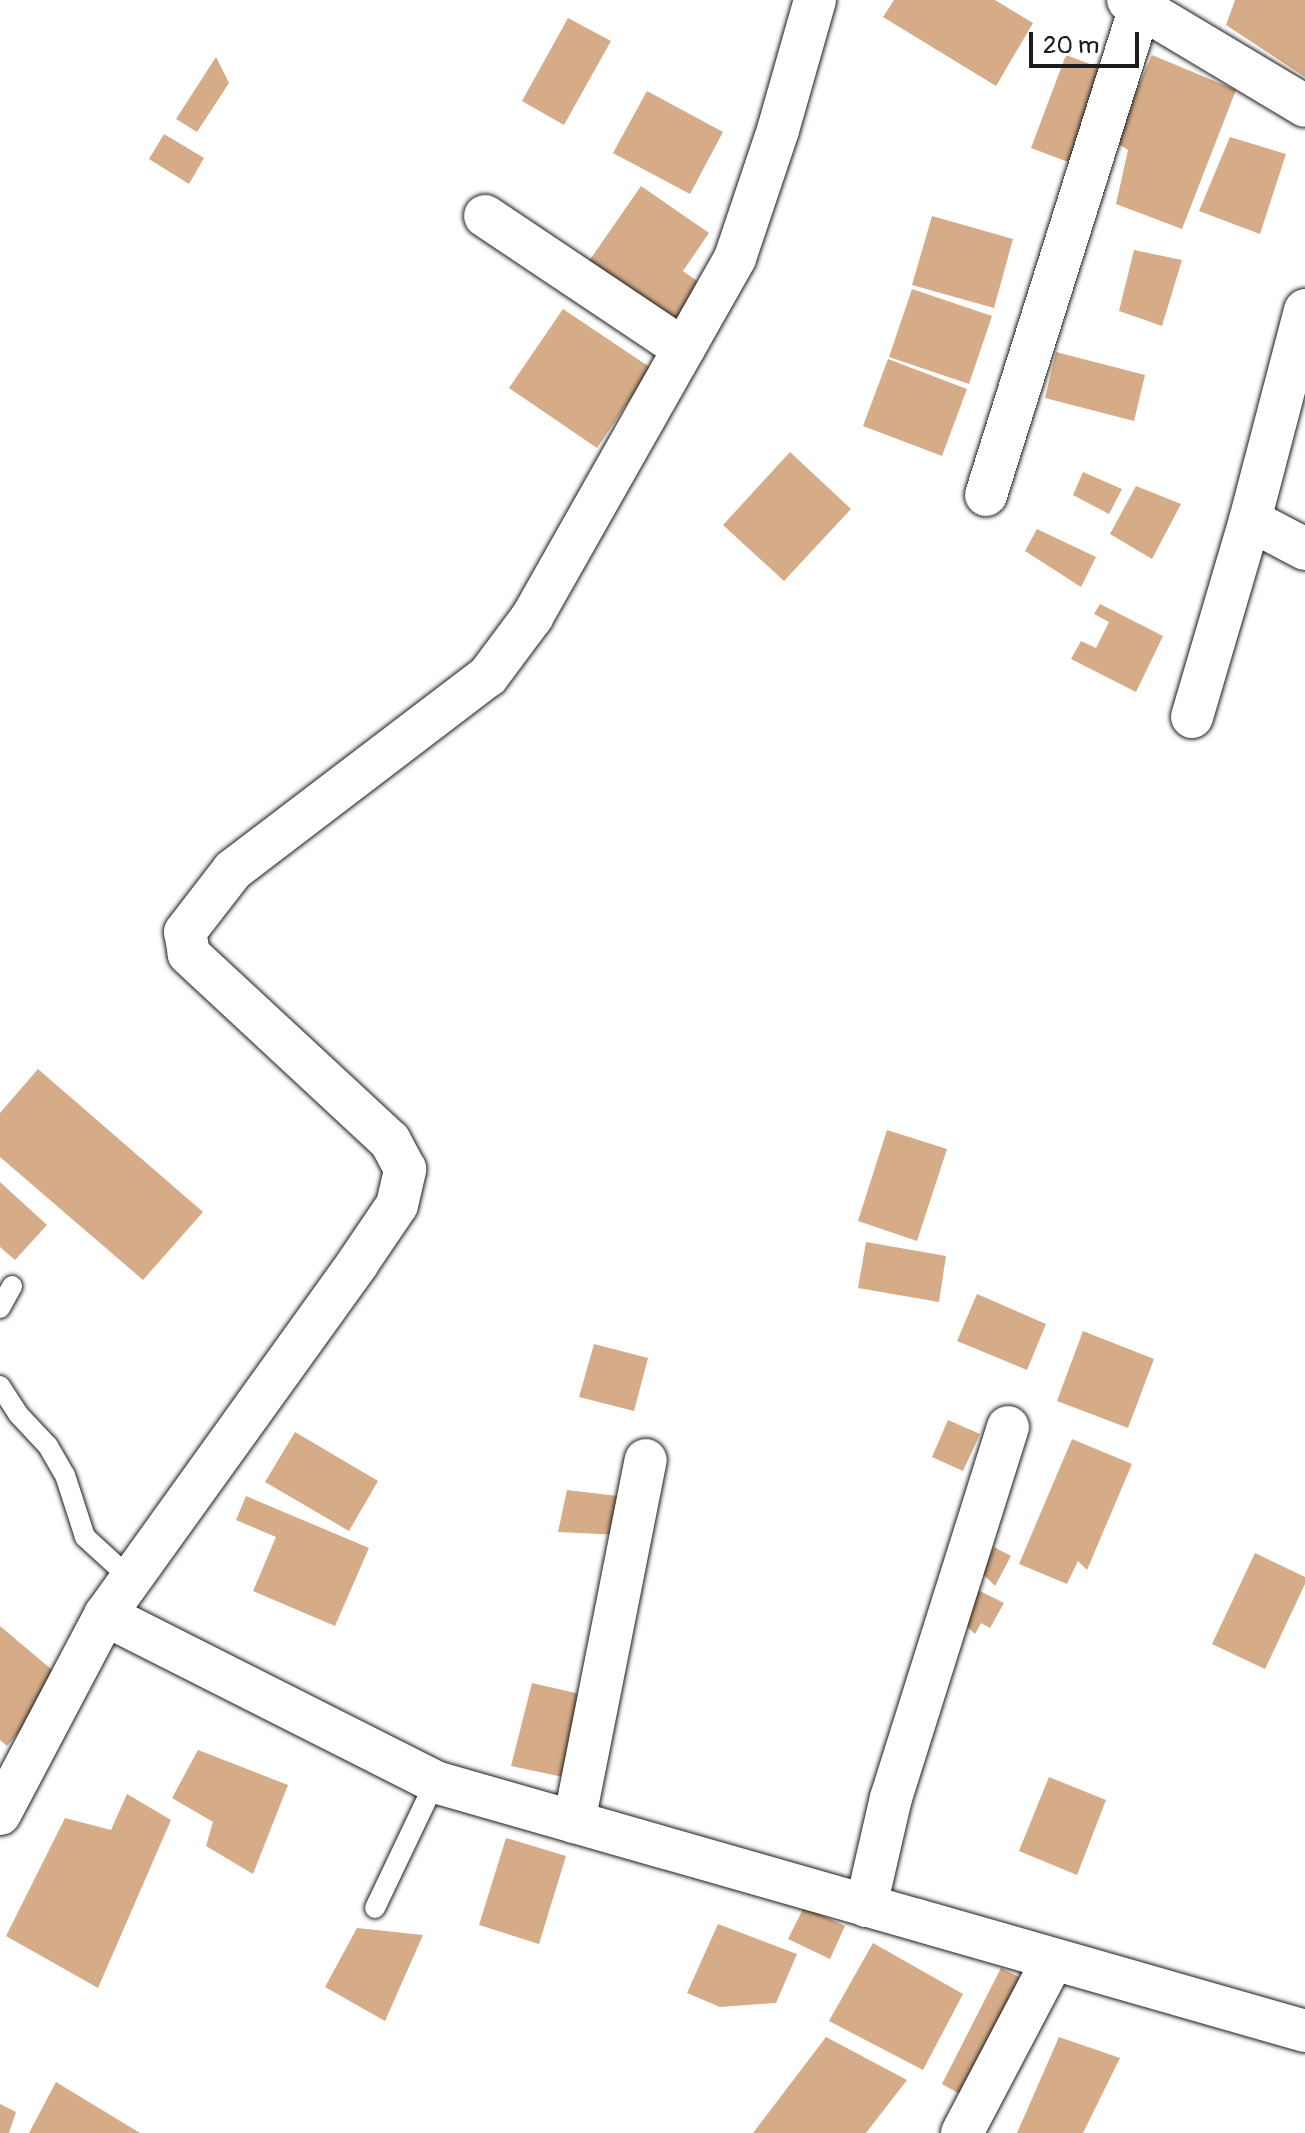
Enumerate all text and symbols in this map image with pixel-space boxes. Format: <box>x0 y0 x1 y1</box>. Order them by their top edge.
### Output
scale bar <box>1033 16 1143 66</box>
text: 20 m <box>1043 31 1099 60</box>

